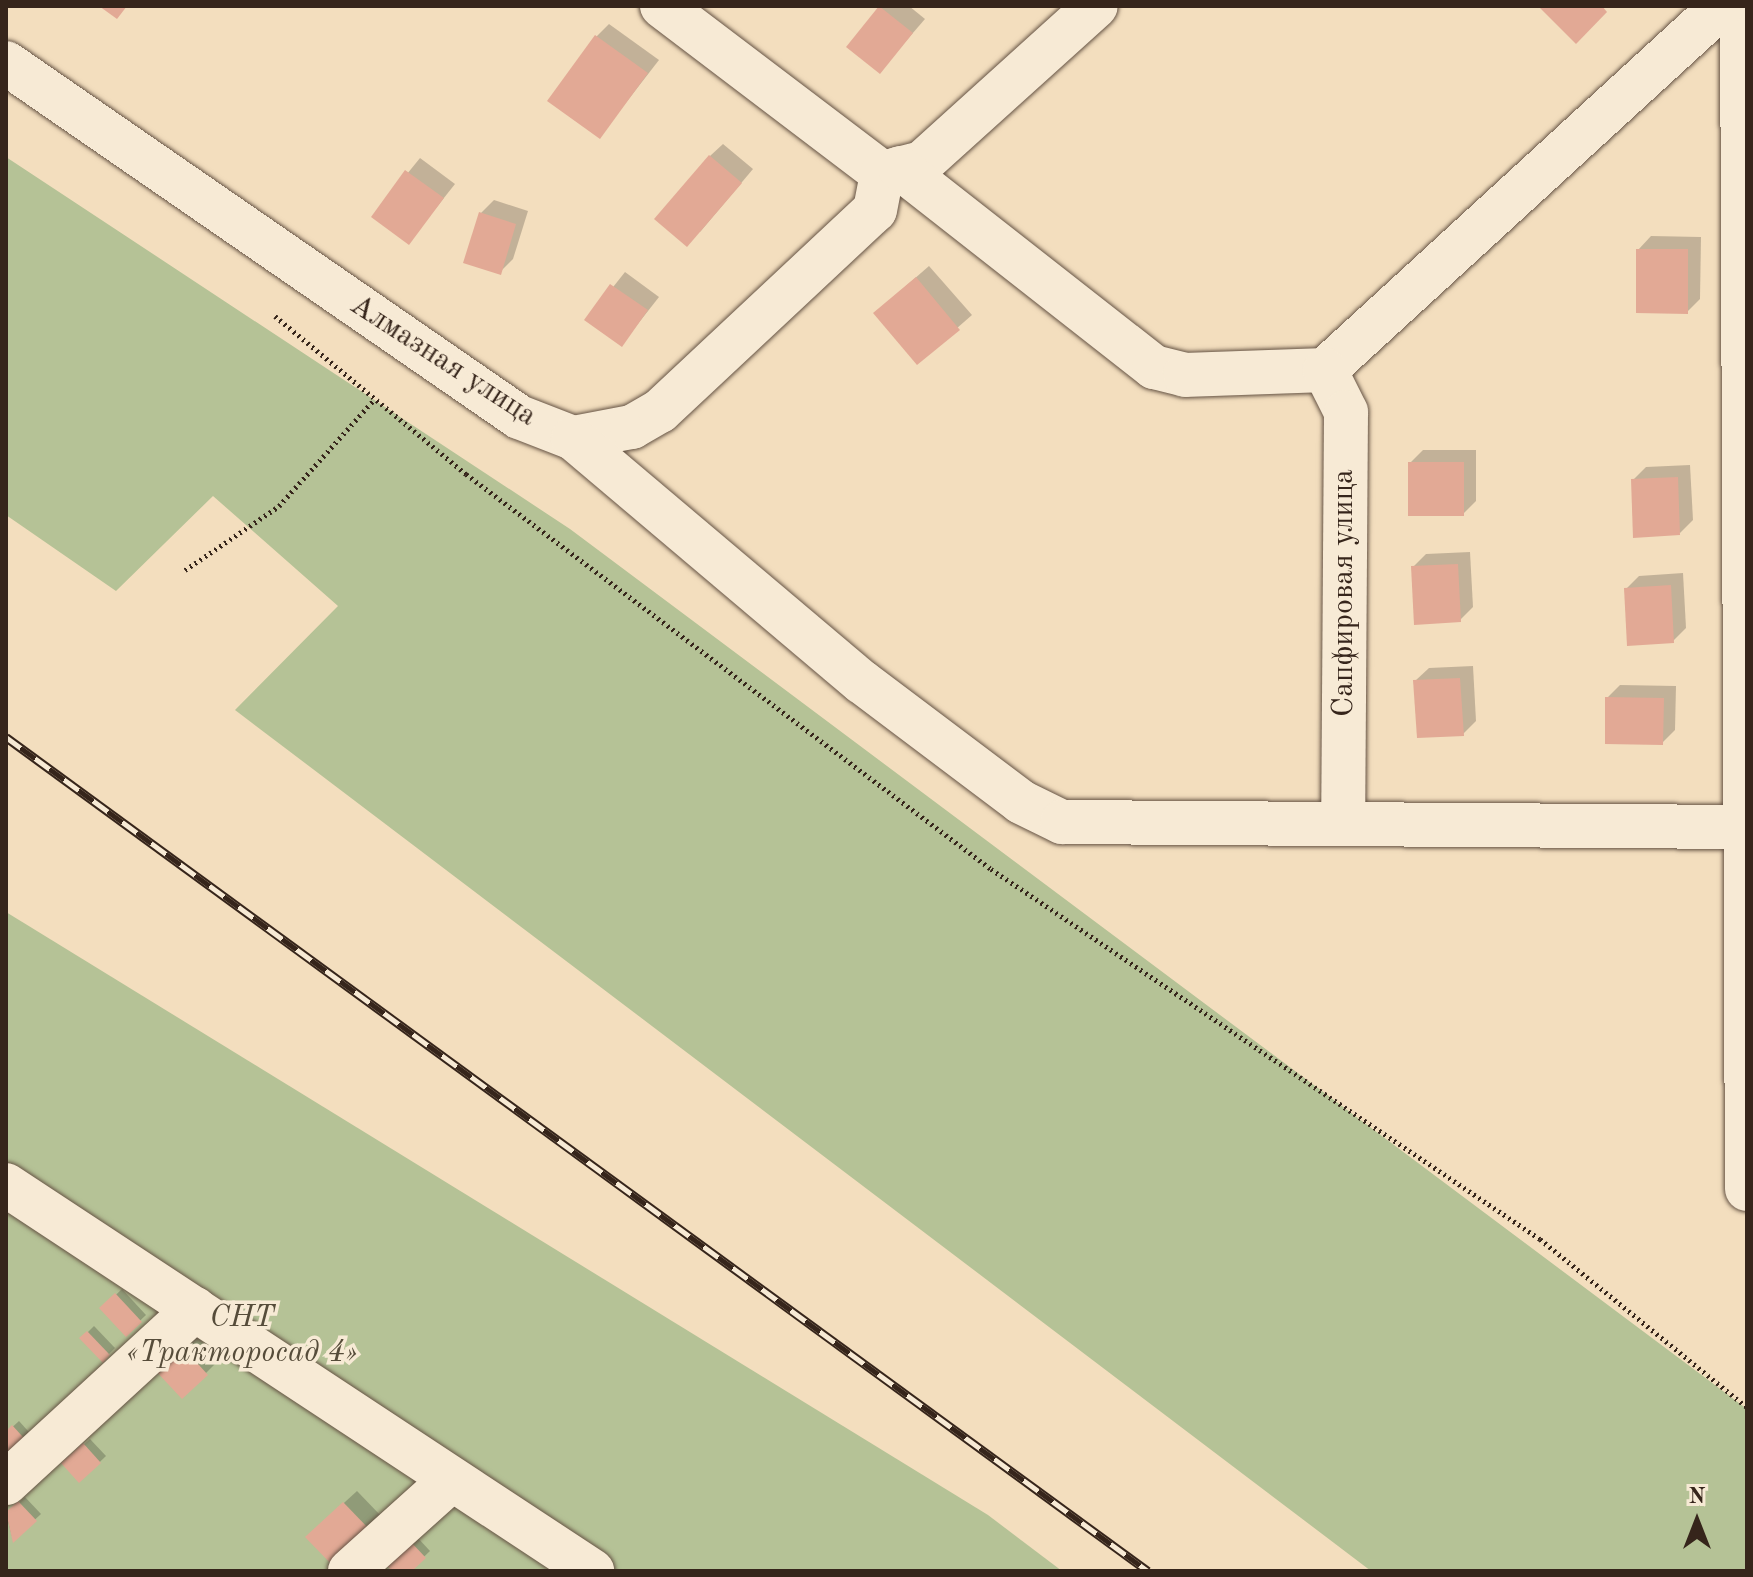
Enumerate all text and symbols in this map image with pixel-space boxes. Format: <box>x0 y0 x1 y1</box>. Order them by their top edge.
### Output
street label: Алмазная улица <box>343 287 543 435</box>
street label: Сапфировая улица <box>1326 469 1362 717</box>
park label: СНТ «Тракторосад 4» <box>126 1300 358 1370</box>
north arrow <box>1657 1481 1737 1561</box>
text: N <box>1689 1486 1705 1508</box>

